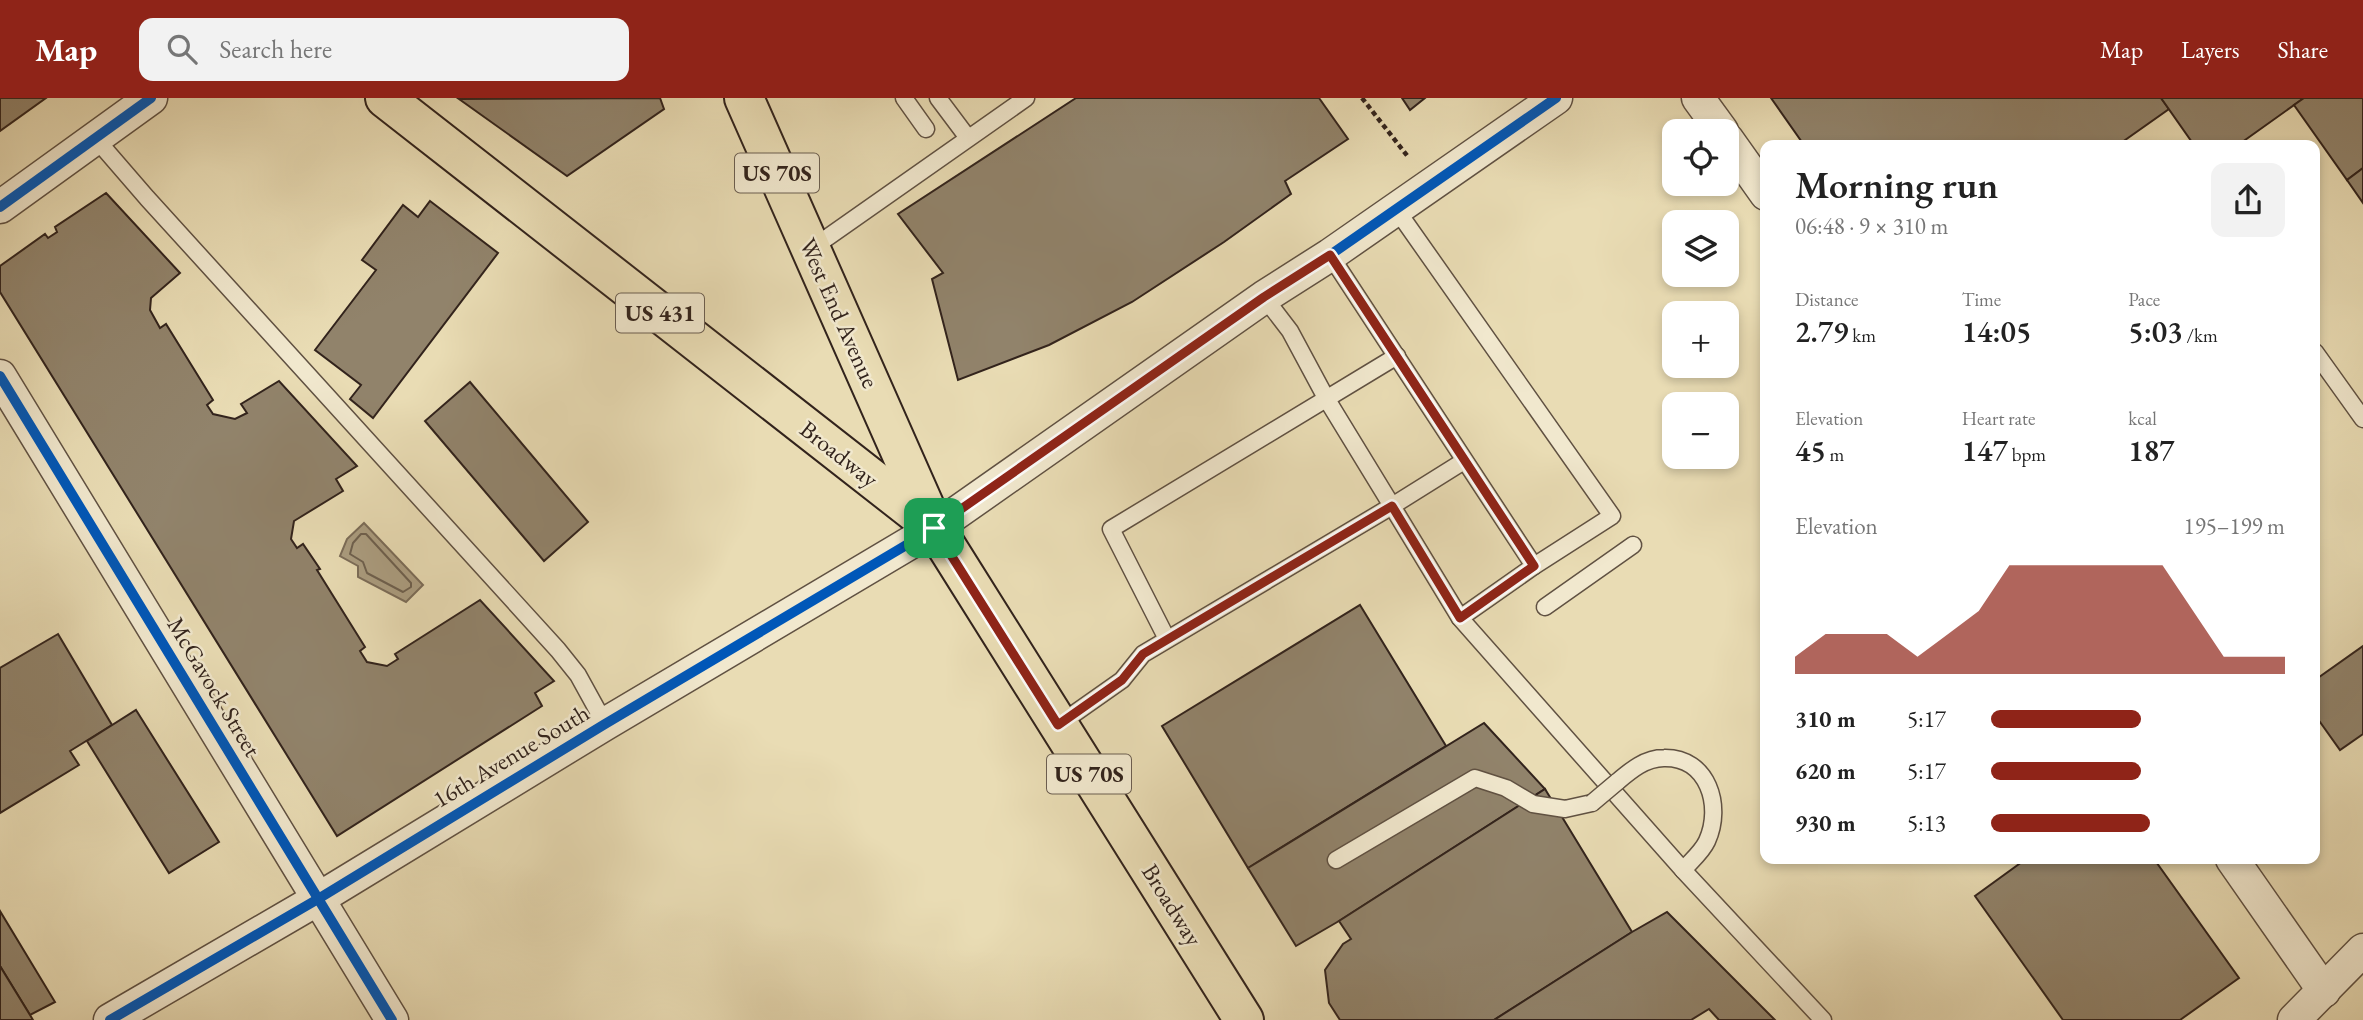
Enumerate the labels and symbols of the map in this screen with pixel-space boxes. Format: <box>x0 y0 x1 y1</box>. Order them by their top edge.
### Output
road number: US 70S <box>735 153 819 192</box>
street label: West End Avenue <box>793 233 886 393</box>
road number: US 431 <box>616 294 704 332</box>
street label: Broadway <box>794 413 885 494</box>
pin <box>904 498 964 558</box>
street label: McGavock Street <box>160 611 269 763</box>
street label: 16th Avenue South <box>427 697 595 814</box>
road number: US 70S <box>1047 754 1131 794</box>
street label: Broadway <box>1135 858 1210 952</box>

